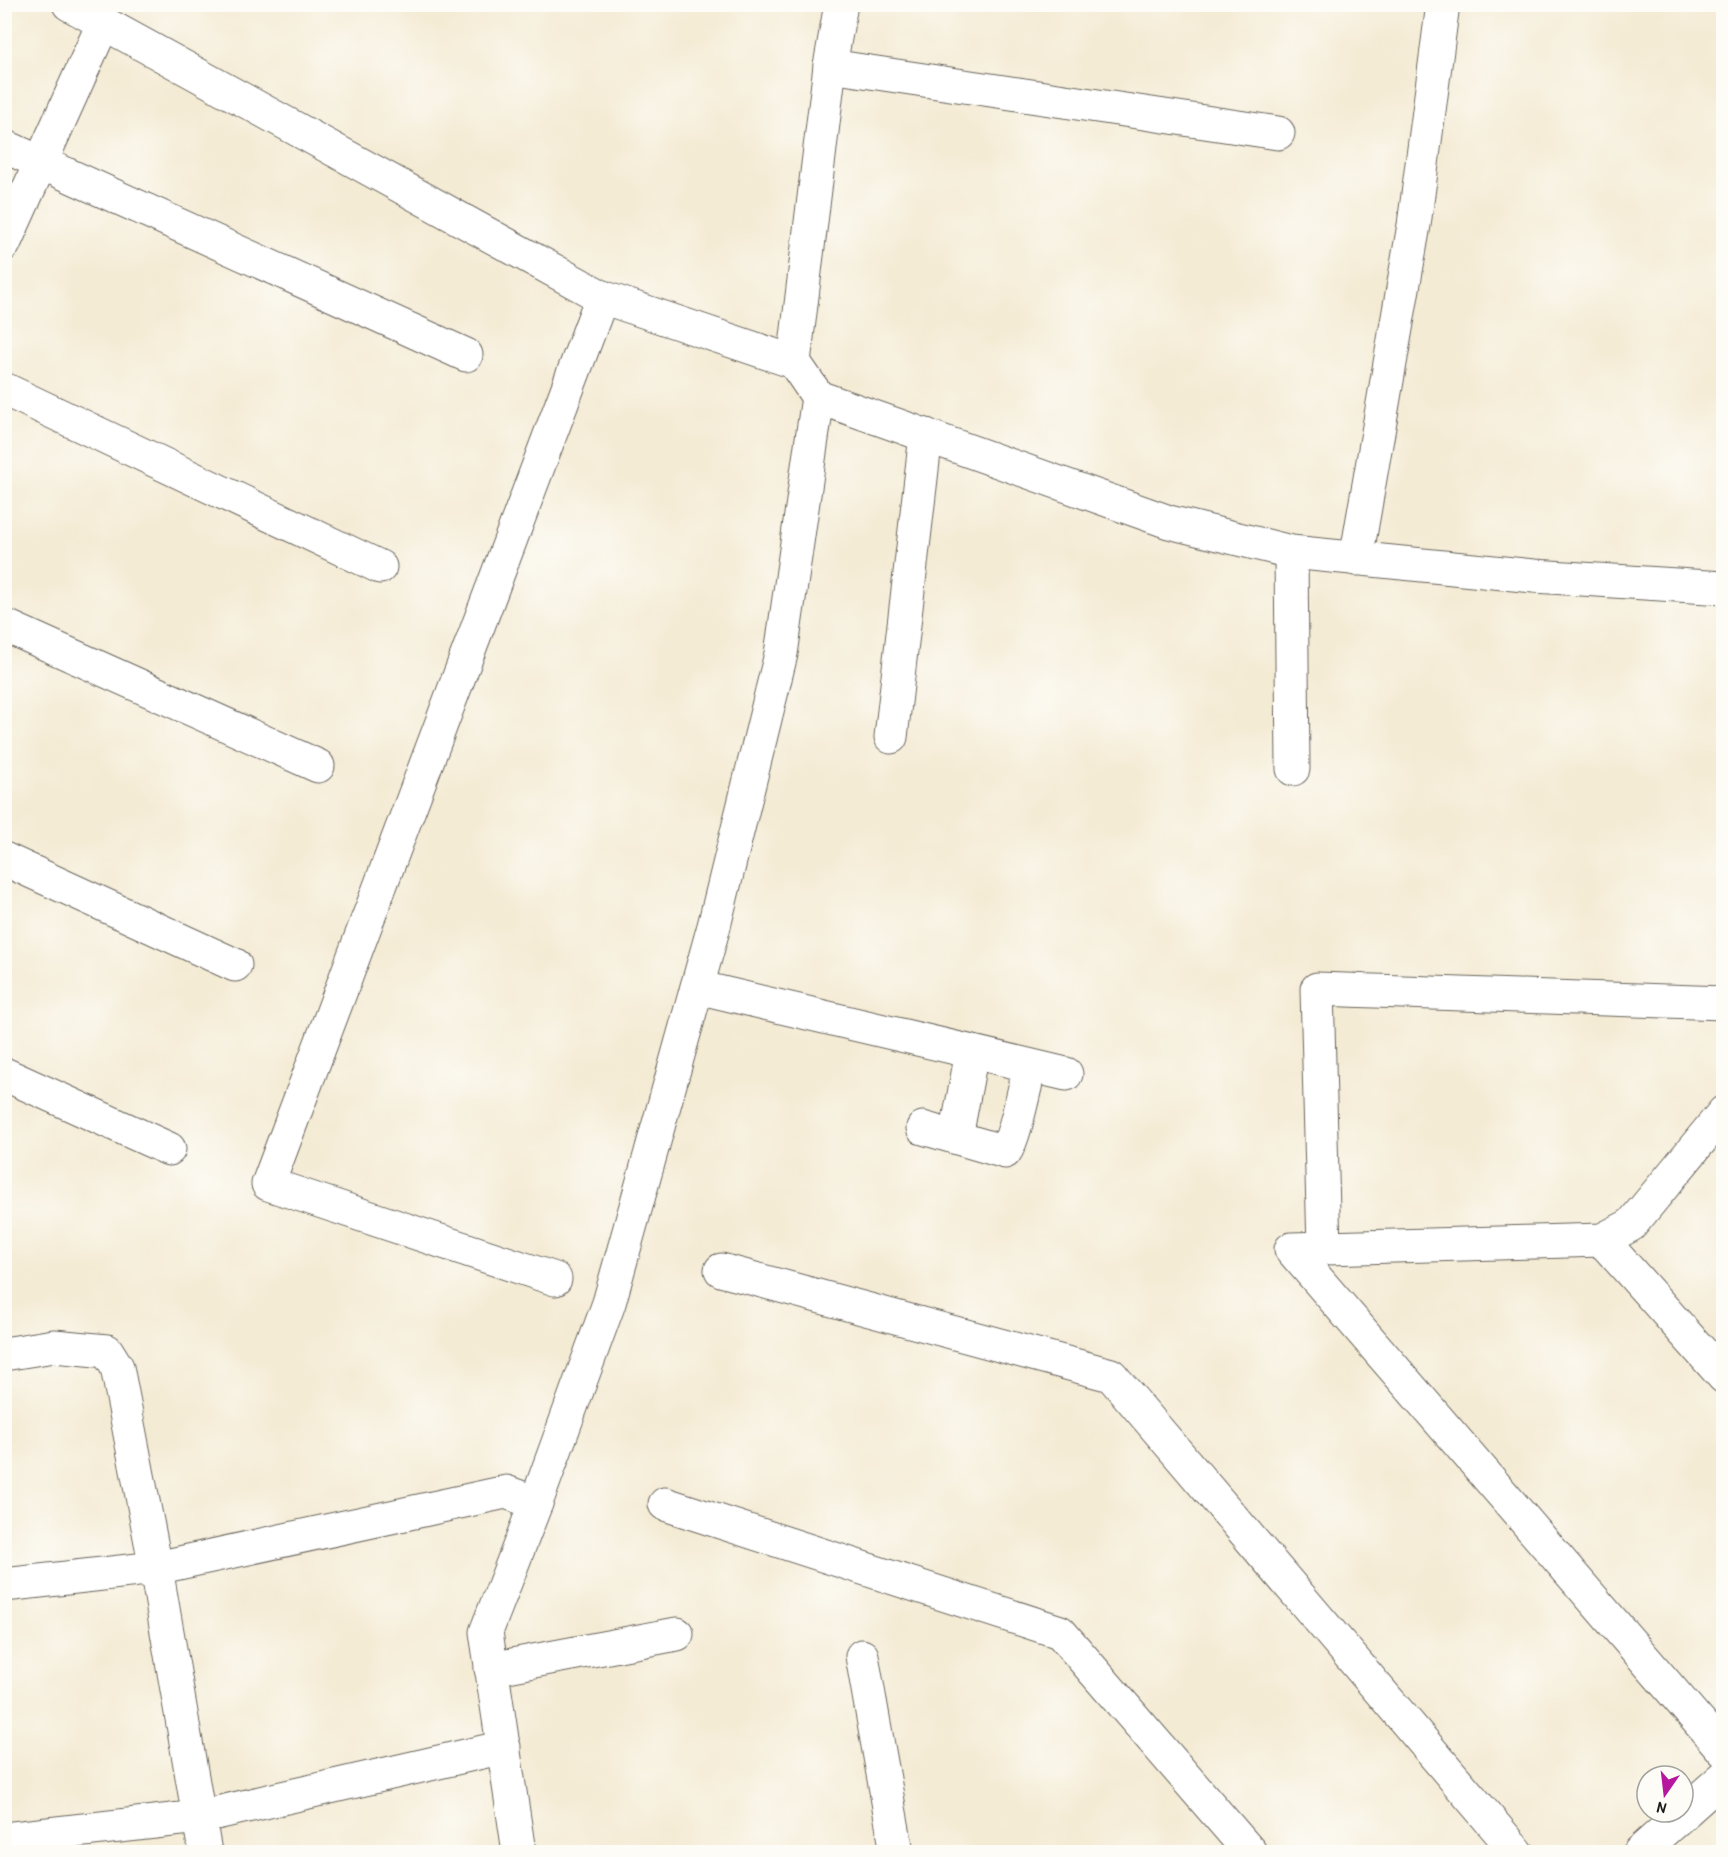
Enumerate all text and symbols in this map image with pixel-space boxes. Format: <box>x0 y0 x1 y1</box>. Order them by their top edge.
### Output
north arrow <box>1635 1764 1695 1824</box>
text: N <box>1654 1797 1668 1820</box>

